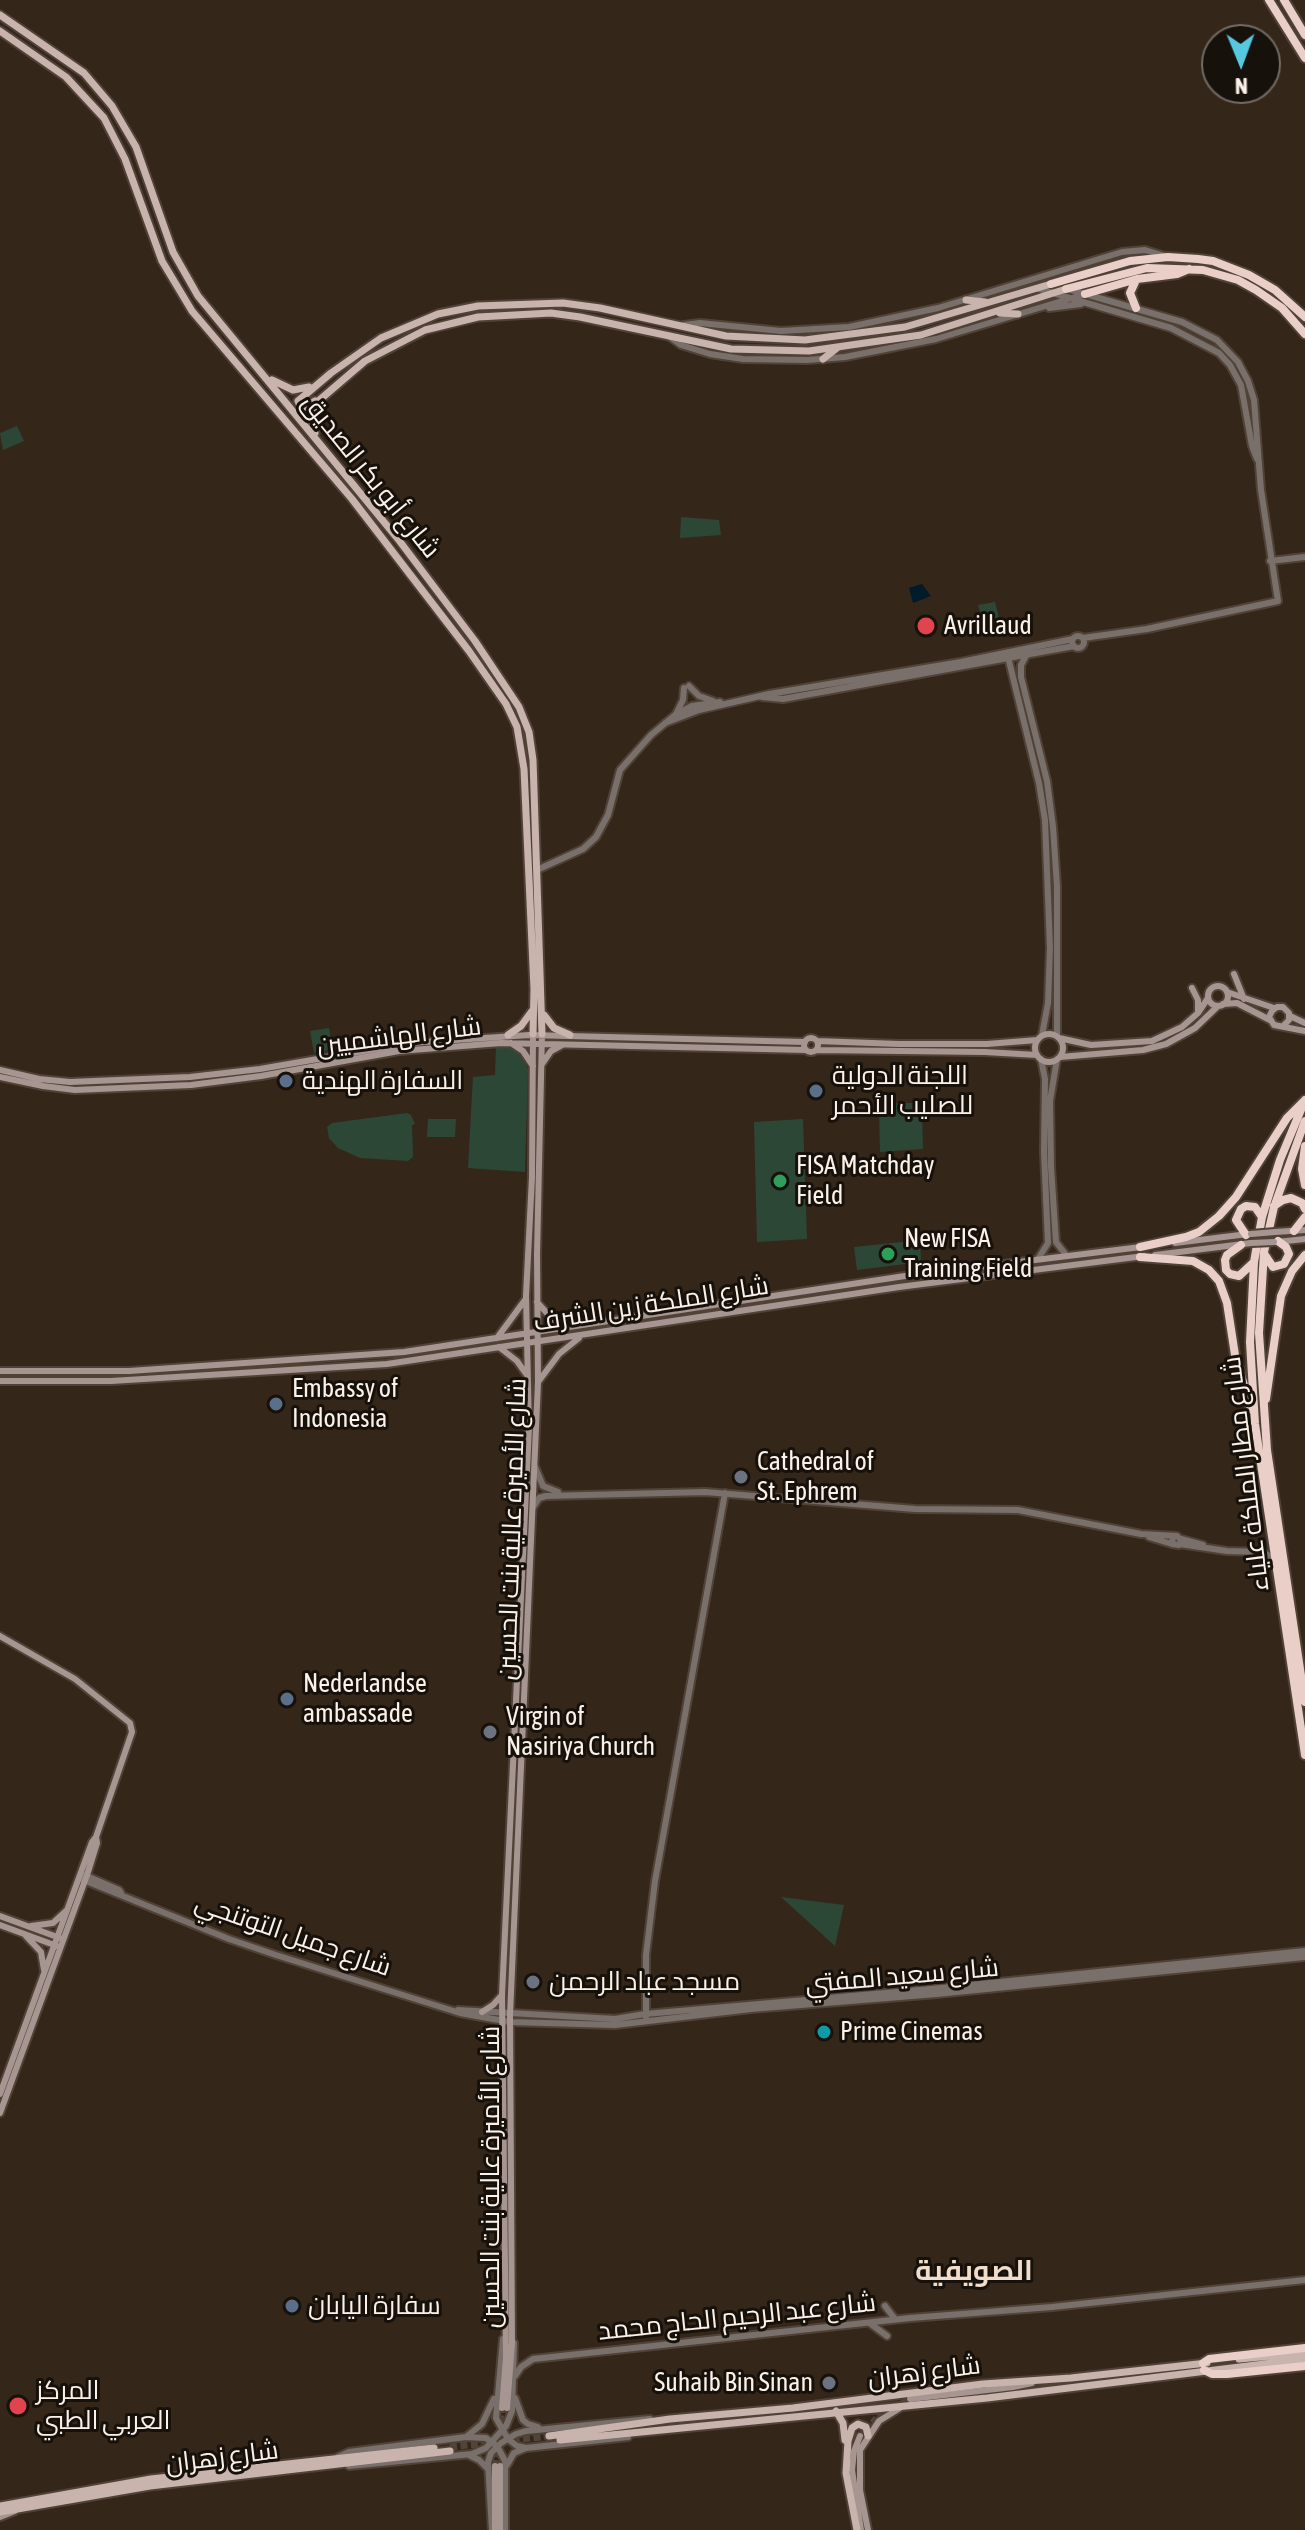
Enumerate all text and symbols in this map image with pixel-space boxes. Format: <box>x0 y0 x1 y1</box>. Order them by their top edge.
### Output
north arrow <box>1201 24 1281 104</box>
text: N <box>1235 73 1248 99</box>
street label: شارع أبو بكر الصديق <box>295 388 447 564</box>
place label: Avrillaud <box>944 610 1032 642</box>
marker: Avrillaud <box>915 615 937 637</box>
street label: شارع الهاشميين <box>315 1010 483 1062</box>
place label: اللجنة الدولية للصليب الأحمر <box>832 1060 973 1122</box>
place label: السفارة الهندية <box>302 1065 463 1097</box>
marker: السفارة الهندية <box>277 1072 295 1090</box>
marker: اللجنة الدولية للصليب الأحمر <box>807 1082 825 1100</box>
place label: FISA Matchday Field <box>796 1150 934 1212</box>
marker: FISA Matchday Field <box>771 1172 789 1190</box>
place label: New FISA Training Field <box>904 1223 1032 1284</box>
marker: New FISA Training Field <box>879 1245 897 1263</box>
street label: شارع الملكة زين الشرف <box>531 1270 771 1338</box>
street label: شارع مطار الملكة علياء <box>1216 1355 1276 1593</box>
place label: Embassy of Indonesia <box>292 1373 398 1434</box>
street label: شارع الأميرة عالية بنت الحسين <box>491 1377 533 1681</box>
marker: Embassy of Indonesia <box>267 1395 285 1413</box>
place label: Cathedral of St. Ephrem <box>757 1446 874 1508</box>
marker: Cathedral of St. Ephrem <box>732 1468 750 1486</box>
place label: Nederlandse ambassade <box>303 1668 427 1730</box>
marker: Nederlandse ambassade <box>278 1690 296 1708</box>
place label: Virgin of Nasiriya Church <box>506 1701 655 1762</box>
marker: Virgin of Nasiriya Church <box>481 1723 499 1741</box>
street label: شارع جميل التوتنجي <box>191 1887 395 1983</box>
street label: شارع سعيد المفتي <box>804 1952 1000 2000</box>
place label: مسجد عباد الرحمن <box>549 1966 740 1998</box>
marker: مسجد عباد الرحمن <box>524 1973 542 1991</box>
place label: Prime Cinemas <box>840 2016 983 2048</box>
marker: Prime Cinemas <box>815 2023 833 2041</box>
street label: شارع الأميرة عالية بنت الحسين <box>475 2026 507 2328</box>
district label: الصويفية <box>915 2254 1033 2288</box>
street label: شارع عبد الرحيم الحاج محمد <box>597 2287 877 2347</box>
place label: سفارة اليابان <box>308 2290 441 2322</box>
marker: سفارة اليابان <box>283 2297 301 2315</box>
street label: شارع زهران <box>866 2350 982 2394</box>
place label: Suhaib Bin Sinan <box>654 2367 813 2399</box>
marker: Suhaib Bin Sinan <box>820 2374 838 2392</box>
place label: المركز العربي الطبي <box>36 2375 170 2436</box>
marker: المركز العربي الطبي <box>7 2395 29 2417</box>
street label: شارع زهران <box>164 2435 280 2479</box>

